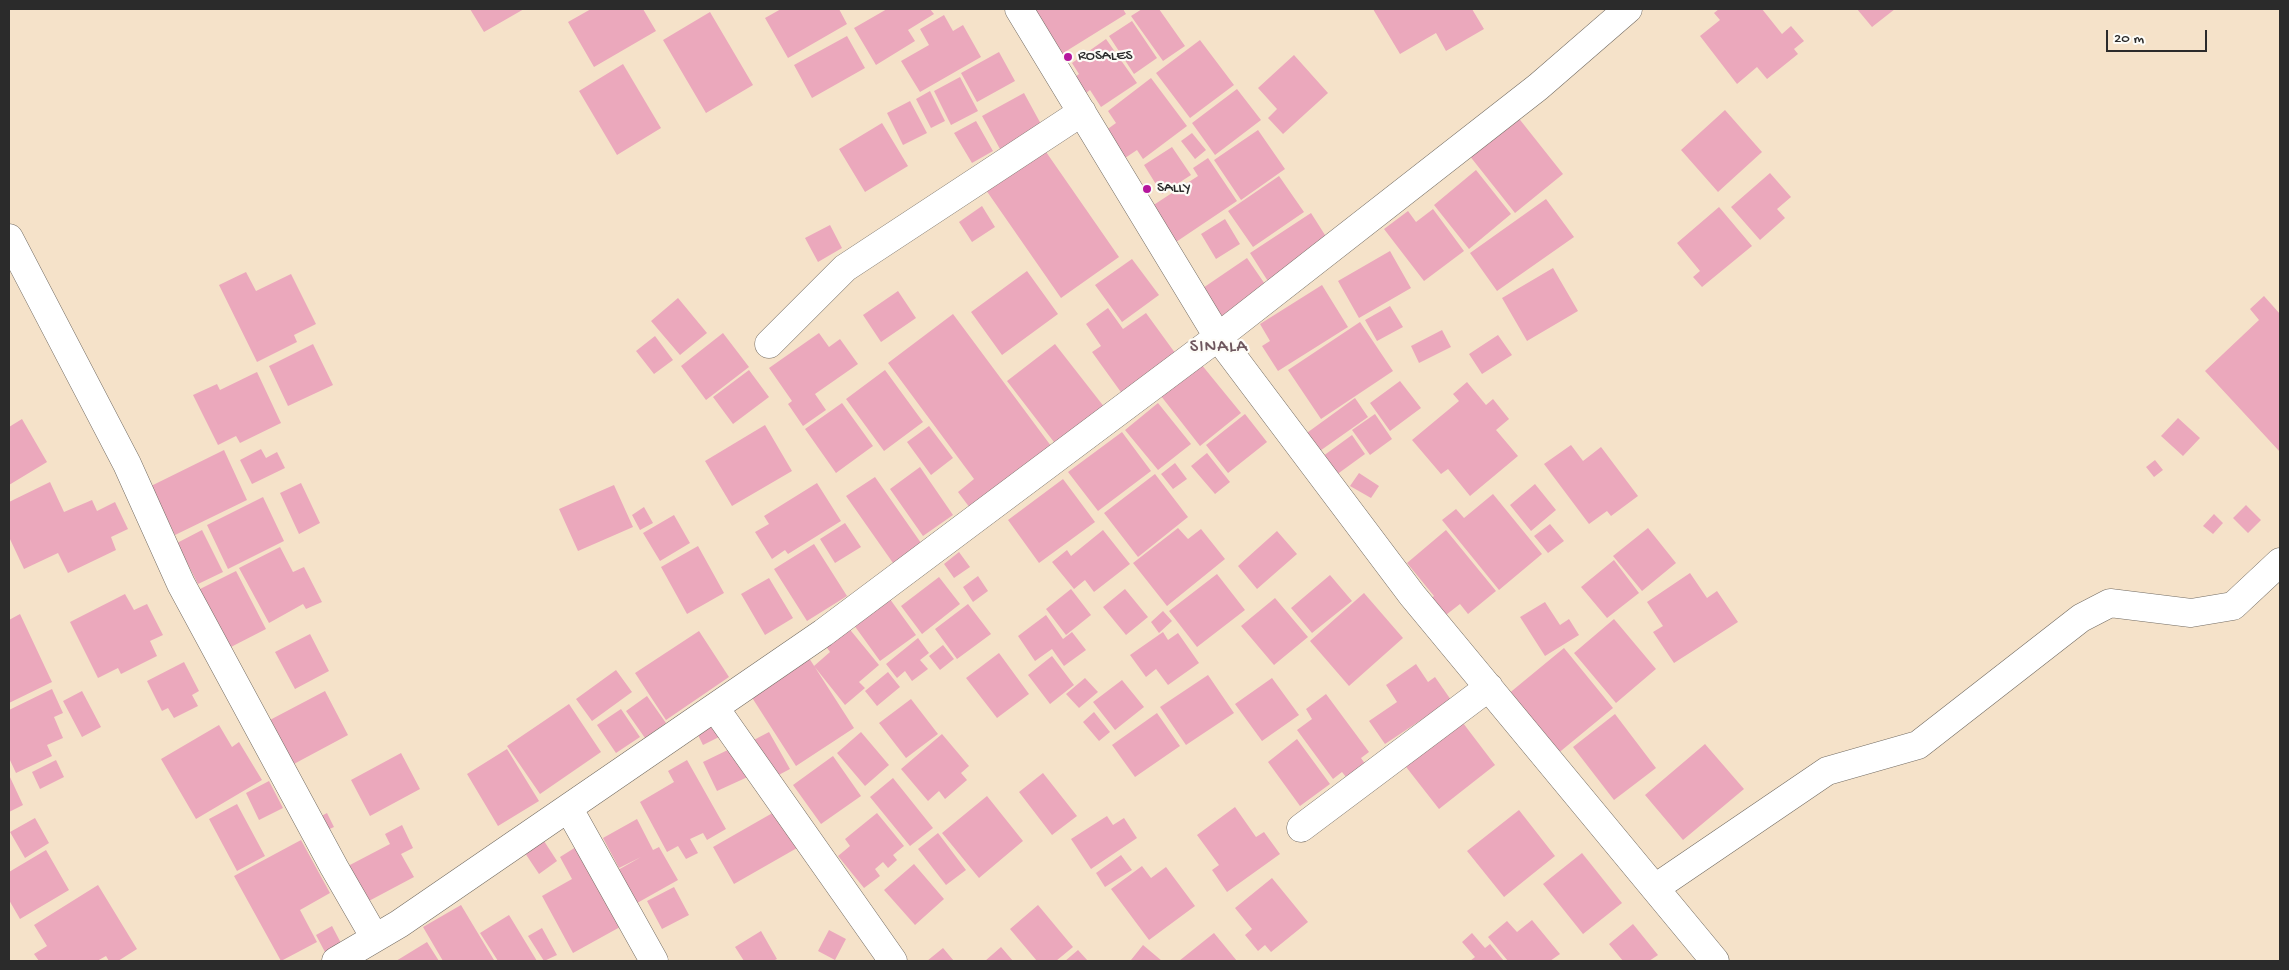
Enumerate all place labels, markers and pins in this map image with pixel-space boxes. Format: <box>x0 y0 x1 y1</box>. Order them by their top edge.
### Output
place label: ROSALES <box>1078 48 1132 66</box>
marker: ROSALES <box>1062 51 1074 63</box>
place label: SALLY <box>1157 180 1191 198</box>
marker: SALLY <box>1141 183 1153 195</box>

